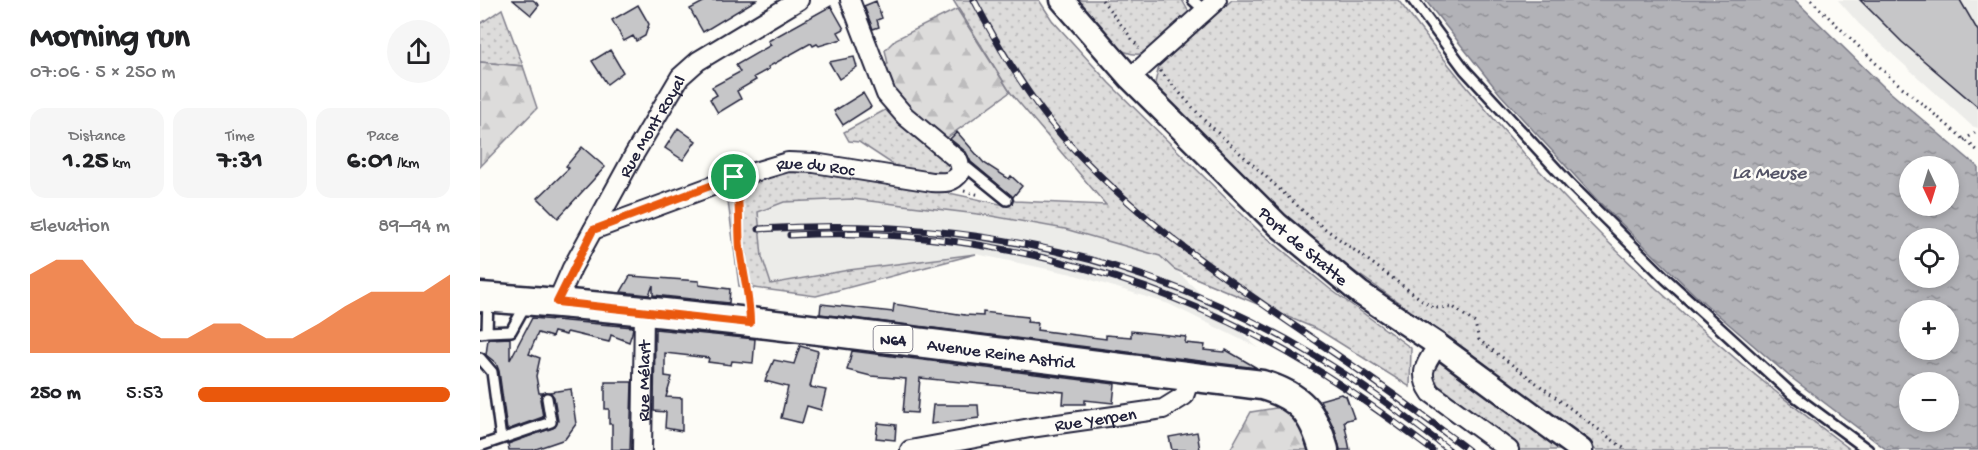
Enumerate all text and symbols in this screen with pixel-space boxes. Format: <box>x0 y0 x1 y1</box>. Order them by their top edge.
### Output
text: Morning run <box>30 20 190 58</box>
button: share <box>387 20 450 83</box>
text: 07:06 · 5 × 250 m <box>30 62 176 85</box>
street label: Rue Mont Royal <box>616 72 692 182</box>
text: Distance <box>69 128 125 147</box>
text: Time <box>225 128 255 147</box>
text: Pace <box>367 128 399 147</box>
text: 1.25 <box>63 147 108 178</box>
text: 7:31 <box>217 147 263 178</box>
text: 6:01 <box>347 147 393 178</box>
pin <box>708 151 759 202</box>
street label: Rue du Roc <box>774 154 857 183</box>
text: km <box>108 155 131 174</box>
text: /km <box>393 155 419 174</box>
north arrow <box>1899 156 1959 216</box>
map controls <box>1899 156 1959 432</box>
icon: arrive <box>717 160 750 193</box>
water label: La Meuse <box>1732 163 1807 186</box>
street label: Port de Statte <box>1252 203 1352 292</box>
text: Elevation <box>30 216 110 239</box>
text: 89–94 m <box>378 216 450 239</box>
button: locate <box>1899 228 1959 288</box>
button: + <box>1899 300 1959 360</box>
road number: N64 <box>874 326 912 352</box>
street label: Avenue Reine Astrid <box>926 335 1077 375</box>
street label: Rue Mélart <box>634 339 657 422</box>
button: − <box>1899 372 1959 432</box>
text: 250 m <box>30 383 81 406</box>
text: 5:53 <box>126 383 164 406</box>
street label: Rue Yerpen <box>1054 405 1138 437</box>

